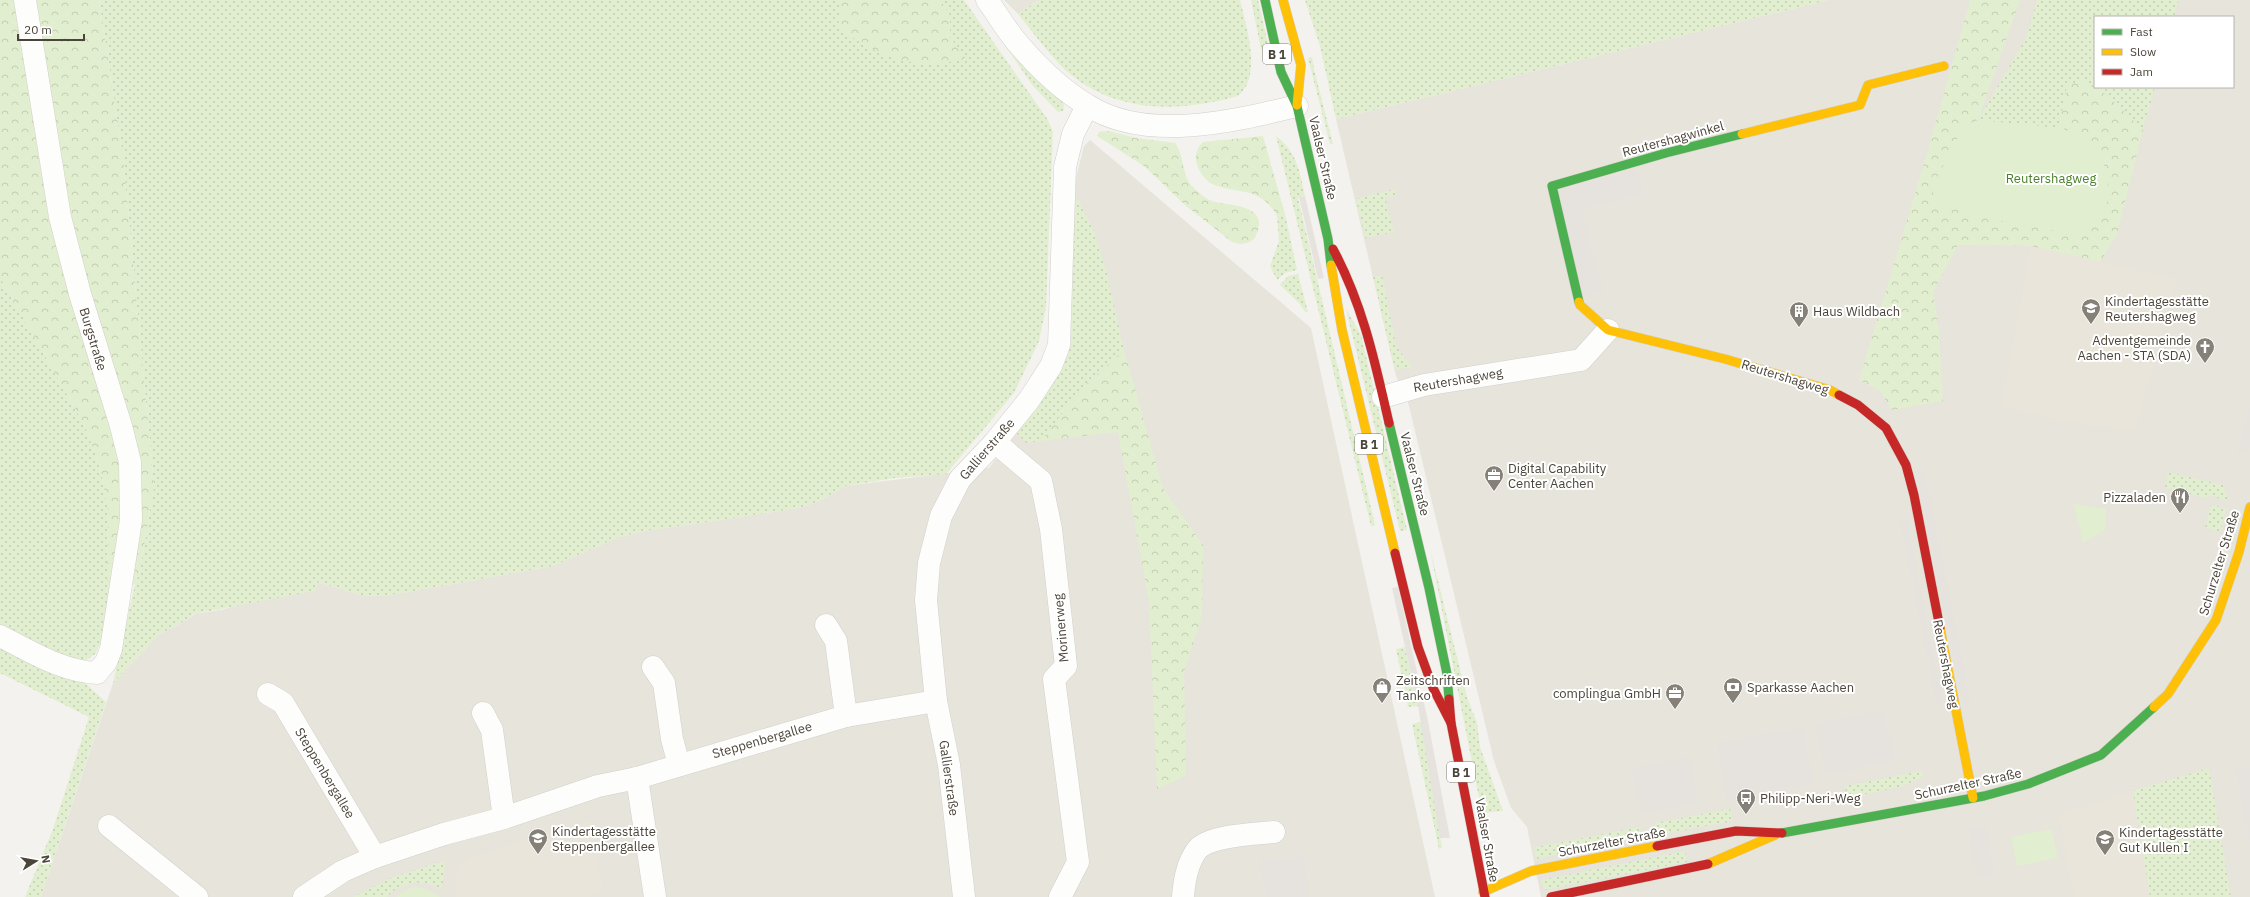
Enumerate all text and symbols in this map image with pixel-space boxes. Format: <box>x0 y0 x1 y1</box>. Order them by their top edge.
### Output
scale bar <box>18 16 84 42</box>
legend <box>2094 16 2234 88</box>
text: 20 m <box>24 22 52 37</box>
text: Fast <box>2130 24 2153 39</box>
road number: B 1 <box>1263 44 1291 64</box>
text: Slow <box>2130 44 2156 59</box>
text: Jam <box>2130 64 2153 79</box>
street label: Vaalser Straße <box>1305 114 1341 202</box>
street label: Reutershagwinkel <box>1620 117 1726 161</box>
park label: Reutershagweg <box>2006 170 2096 187</box>
place label: Kindertagesstätte Reutershagweg <box>2105 293 2209 325</box>
school or university icon: Kindertagesstätte Reutershagweg <box>2080 297 2102 325</box>
building icon: Haus Wildbach <box>1788 300 1810 328</box>
place label: Haus Wildbach <box>1813 303 1900 320</box>
street label: Burgstraße <box>75 305 111 373</box>
place label: Adventgemeinde Aachen - STA (SDA) <box>2077 332 2191 364</box>
church icon: Adventgemeinde Aachen - STA (SDA) <box>2194 336 2216 364</box>
street label: Reutershagweg <box>1739 356 1831 398</box>
street label: Reutershagweg <box>1412 364 1504 396</box>
street label: Gallierstraße <box>956 415 1018 483</box>
street label: Vaalser Straße <box>1396 430 1434 518</box>
road number: B 1 <box>1355 434 1383 454</box>
place label: Digital Capability Center Aachen <box>1508 460 1607 492</box>
office icon: Digital Capability Center Aachen <box>1483 464 1505 492</box>
restaurant icon: Pizzaladen <box>2169 486 2191 514</box>
place label: Pizzaladen <box>2103 489 2166 506</box>
street label: Schurzelter Straße <box>2195 508 2243 618</box>
street label: Morinerweg <box>1050 593 1072 663</box>
street label: Reutershagweg <box>1929 618 1963 710</box>
place label: Zeitschriften Tanko <box>1396 672 1470 704</box>
shop icon: Zeitschriften Tanko <box>1371 676 1393 704</box>
bank icon: Sparkasse Aachen <box>1722 676 1744 704</box>
place label: Sparkasse Aachen <box>1747 679 1854 696</box>
office icon: complingua GmbH <box>1664 682 1686 710</box>
place label: complingua GmbH <box>1553 685 1661 702</box>
street label: Steppenbergallee <box>710 718 814 762</box>
street label: Steppenbergallee <box>291 724 359 822</box>
street label: Gallierstraße <box>935 739 963 817</box>
road number: B 1 <box>1447 762 1475 782</box>
street label: Schurzelter Straße <box>1913 764 2023 804</box>
bus stop icon: Philipp-Neri-Weg <box>1735 787 1757 815</box>
place label: Philipp-Neri-Weg <box>1760 790 1861 807</box>
street label: Vaalser Straße <box>1471 796 1503 884</box>
place label: Kindertagesstätte Steppenbergallee <box>552 823 656 855</box>
street label: Schurzelter Straße <box>1557 823 1667 861</box>
place label: Kindertagesstätte Gut Kullen I <box>2119 824 2223 856</box>
school or university icon: Kindertagesstätte Steppenbergallee <box>527 827 549 855</box>
school or university icon: Kindertagesstätte Gut Kullen I <box>2094 828 2116 856</box>
north arrow <box>16 841 56 881</box>
text: N <box>38 854 53 864</box>

